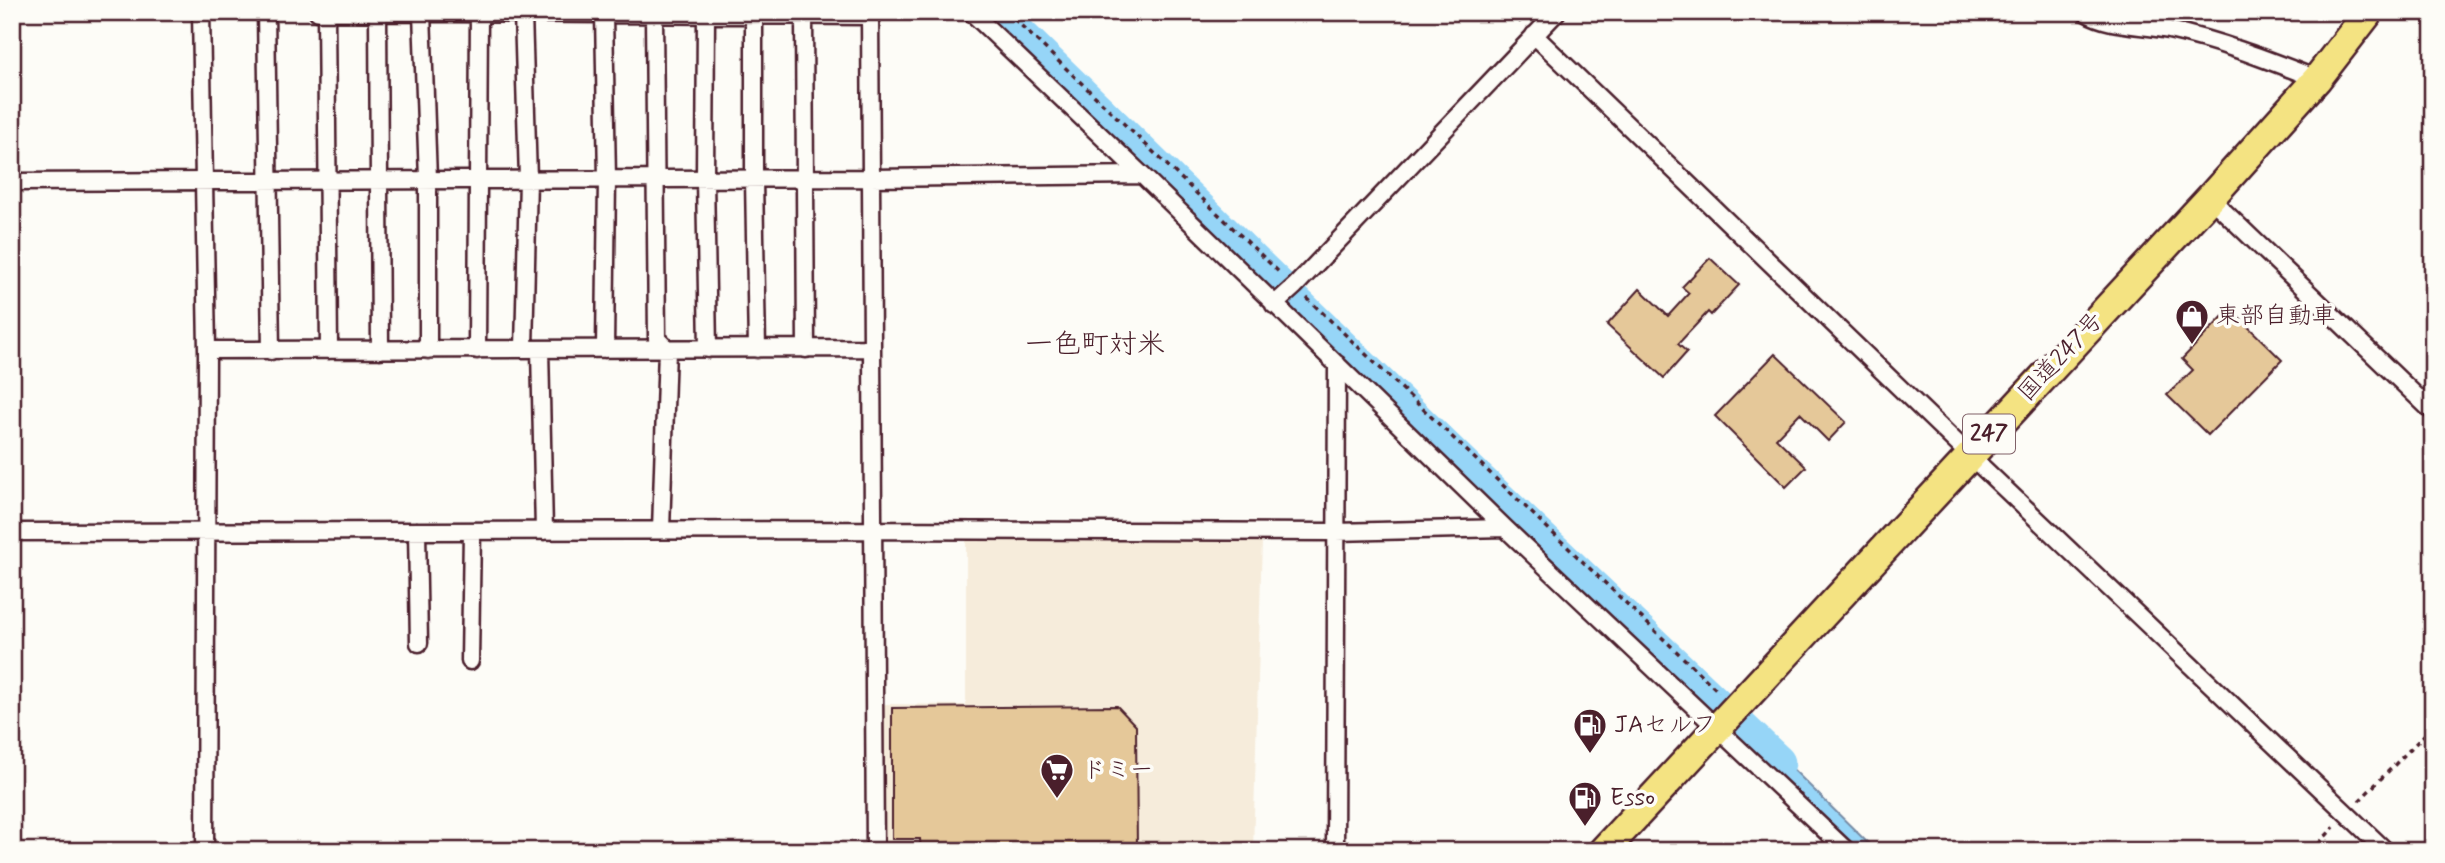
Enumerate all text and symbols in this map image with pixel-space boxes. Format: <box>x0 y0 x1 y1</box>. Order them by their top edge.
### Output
shop icon: 東部自動車 <box>2173 297 2211 346</box>
place label: 東部自動車 <box>2216 301 2336 332</box>
street label: 国道247号 <box>2012 306 2110 408</box>
district label: 一色町対米 <box>1025 327 1165 364</box>
road number: 247 <box>1963 414 2015 454</box>
fuel station icon: JAセルフ <box>1571 706 1609 755</box>
place label: JAセルフ <box>1614 710 1717 741</box>
supermarket icon: ドミー <box>1038 751 1076 800</box>
place label: ドミー <box>1082 755 1154 786</box>
fuel station icon: Esso <box>1566 779 1604 828</box>
place label: Esso <box>1610 783 1655 814</box>

